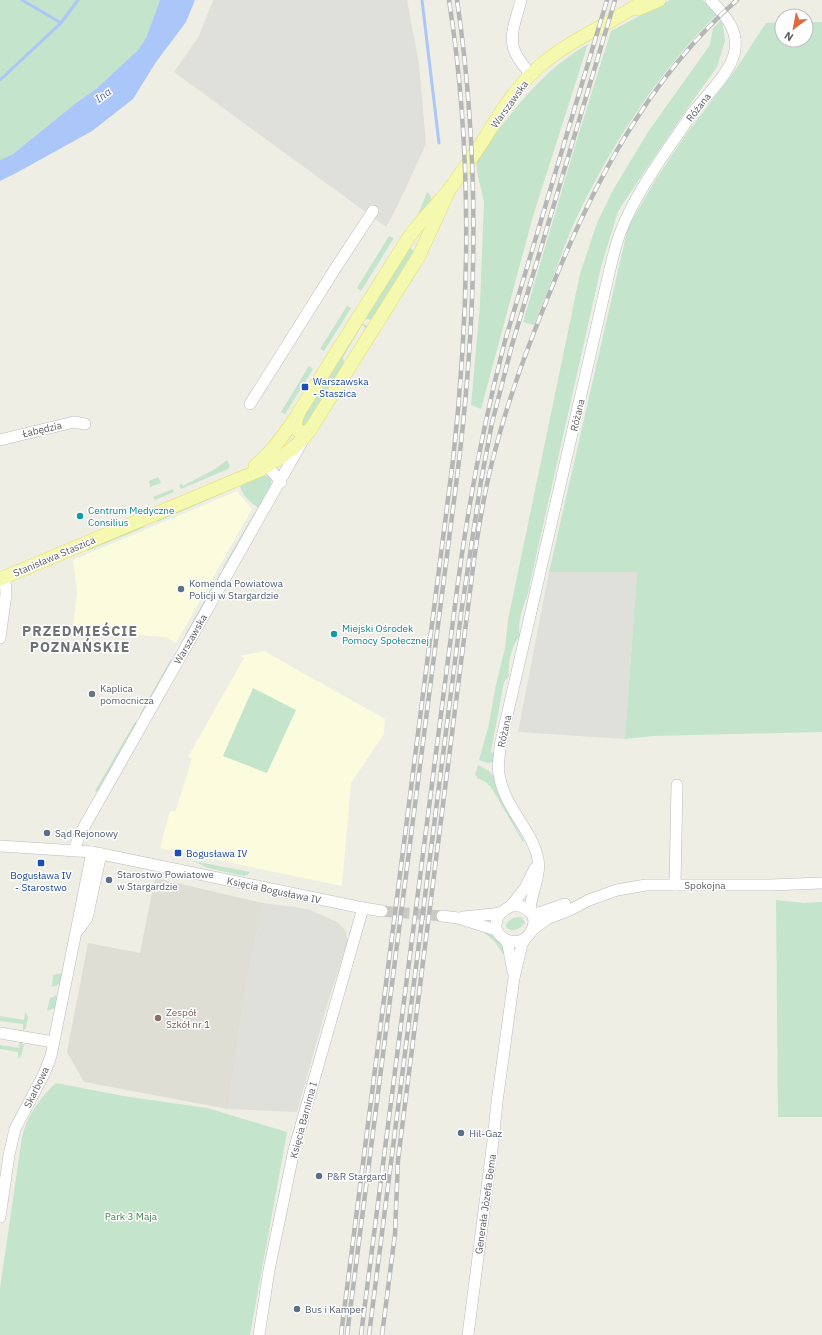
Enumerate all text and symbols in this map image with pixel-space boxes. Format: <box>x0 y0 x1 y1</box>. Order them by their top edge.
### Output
north arrow <box>774 8 814 48</box>
text: N <box>782 28 796 45</box>
street label: Warszawska <box>488 77 531 131</box>
water label: Ina <box>92 84 114 106</box>
street label: Różana <box>683 90 714 124</box>
place label: Warszawska - Staszica <box>313 375 369 400</box>
marker: Warszawska - Staszica <box>300 382 310 392</box>
street label: Różana <box>567 397 588 433</box>
street label: Łabędzia <box>20 419 64 441</box>
place label: Centrum Medyczne Consilius <box>88 504 175 529</box>
marker: Centrum Medyczne Consilius <box>75 511 85 521</box>
street label: Stanisława Staszica <box>11 533 98 580</box>
place label: Komenda Powiatowa Policji w Stargardzie <box>189 577 284 602</box>
marker: Komenda Powiatowa Policji w Stargardzie <box>176 584 186 594</box>
street label: Warszawska <box>171 611 210 667</box>
district label: PRZEDMIEŚCIE POZNAŃSKIE <box>22 622 138 656</box>
place label: Miejski Ośrodek Pomocy Społecznej <box>342 622 429 647</box>
marker: Miejski Ośrodek Pomocy Społecznej <box>329 629 339 639</box>
place label: Kaplica pomocnicza <box>100 682 155 707</box>
marker: Kaplica pomocnicza <box>87 689 97 699</box>
street label: Różana <box>495 713 514 749</box>
place label: Sąd Rejonowy <box>55 827 118 840</box>
marker: Sąd Rejonowy <box>42 828 52 838</box>
place label: Bogusława IV <box>186 847 247 860</box>
marker: Bogusława IV <box>173 848 183 858</box>
marker: Bogusława IV - Starostwo <box>36 858 46 868</box>
place label: Starostwo Powiatowe w Stargardzie <box>117 868 214 893</box>
place label: Bogusława IV - Starostwo <box>10 869 72 894</box>
street label: Księcia Bogusława IV <box>226 874 322 907</box>
marker: Starostwo Powiatowe w Stargardzie <box>104 875 114 885</box>
street label: Spokojna <box>684 879 726 892</box>
place label: Zespół Szkół nr 1 <box>166 1006 210 1031</box>
marker: Zespół Szkół nr 1 <box>153 1013 163 1023</box>
street label: Skarbowa <box>21 1064 52 1110</box>
street label: Księcia Barnima I <box>287 1080 320 1160</box>
place label: Hil-Gaz <box>469 1127 503 1140</box>
marker: Hil-Gaz <box>456 1128 466 1138</box>
street label: Generała Józefa Bema <box>472 1153 499 1255</box>
place label: P&R Stargard <box>327 1170 387 1183</box>
marker: P&R Stargard <box>314 1171 324 1181</box>
park label: Park 3 Maja <box>105 1210 158 1223</box>
place label: Bus i Kamper <box>305 1303 365 1316</box>
marker: Bus i Kamper <box>292 1304 302 1314</box>

